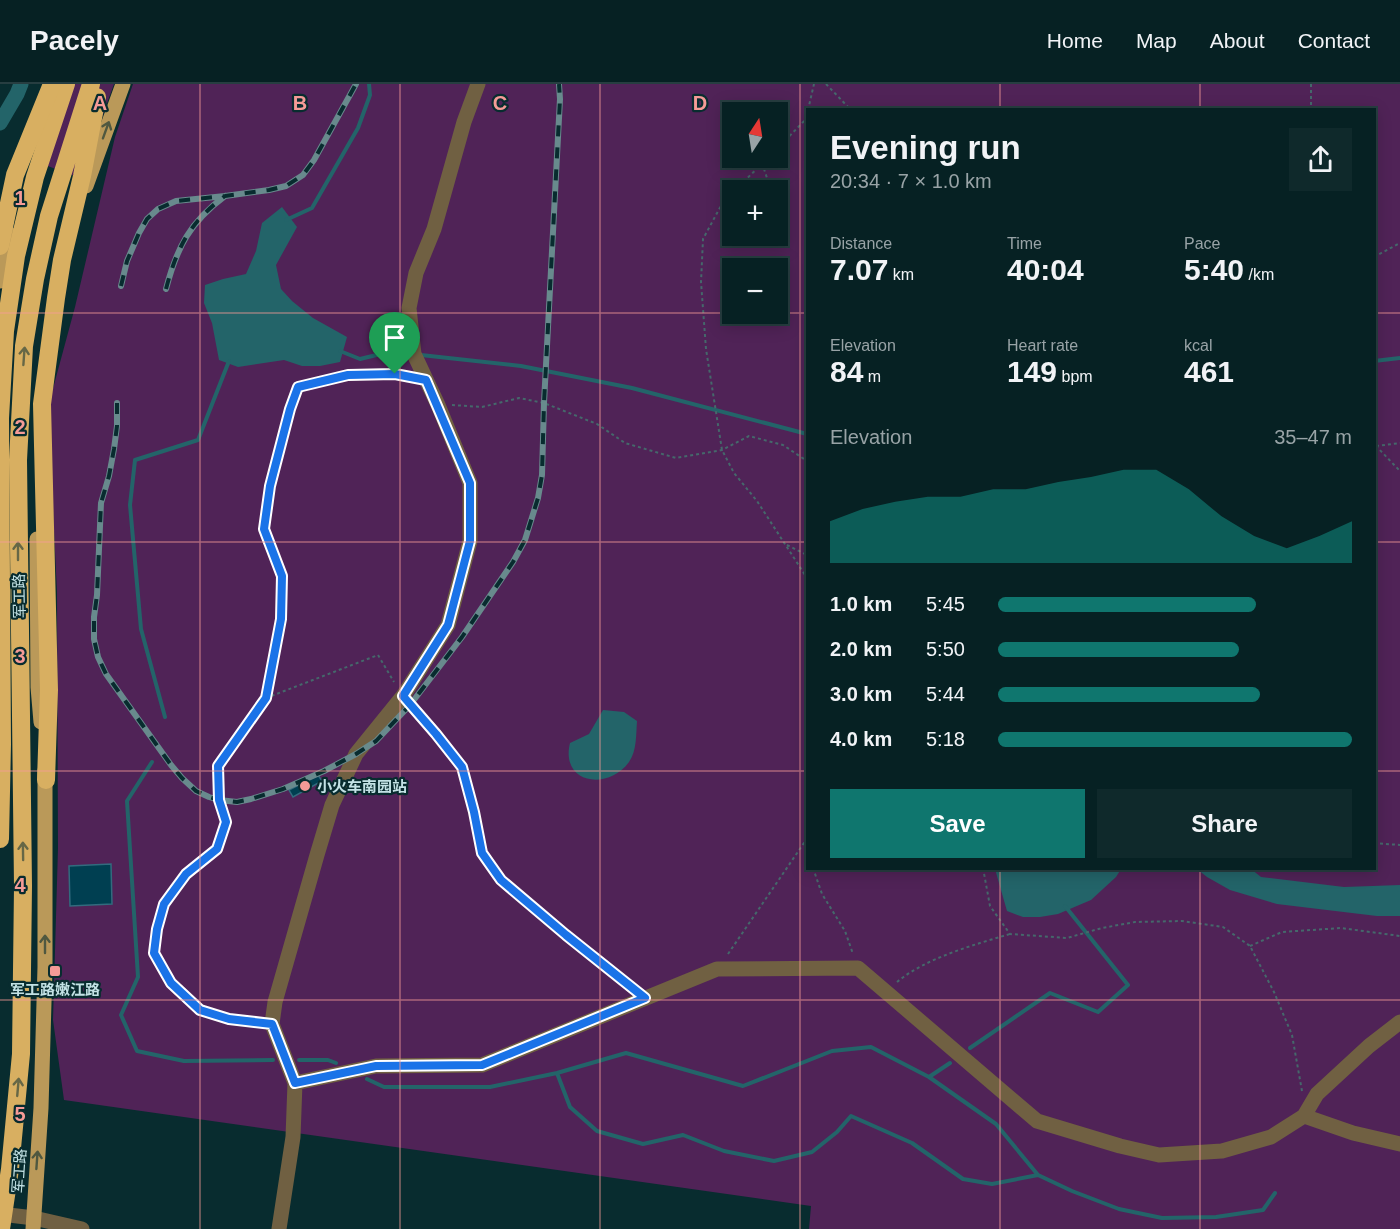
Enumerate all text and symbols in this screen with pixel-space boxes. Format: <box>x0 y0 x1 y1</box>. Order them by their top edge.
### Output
text: Pacely <box>30 25 119 56</box>
text: Home <box>1047 29 1103 52</box>
text: Map <box>1136 29 1177 52</box>
text: About <box>1210 29 1265 52</box>
text: Contact <box>1298 29 1370 52</box>
text: A <box>93 92 107 114</box>
text: B <box>293 92 307 114</box>
text: C <box>493 92 507 114</box>
text: D <box>693 92 707 114</box>
north arrow <box>722 102 788 168</box>
map controls <box>722 102 788 324</box>
one-way arrow <box>102 121 113 140</box>
button: share <box>1289 128 1352 191</box>
text: Evening run <box>830 129 1021 166</box>
text: 20:34 · 7 × 1.0 km <box>830 170 992 192</box>
button: + <box>722 180 788 246</box>
text: 1 <box>14 187 26 209</box>
text: Distance <box>830 235 892 252</box>
text: Time <box>1007 235 1042 252</box>
text: Pace <box>1184 235 1220 252</box>
text: 7.07 <box>830 253 888 286</box>
text: 40:04 <box>1007 253 1084 286</box>
text: 5:40 <box>1184 253 1244 286</box>
button: − <box>722 258 788 324</box>
text: km <box>888 266 914 283</box>
text: /km <box>1244 266 1274 283</box>
pin <box>369 312 420 374</box>
icon: arrive <box>378 321 411 354</box>
text: Elevation <box>830 337 896 354</box>
text: Heart rate <box>1007 337 1078 354</box>
text: kcal <box>1184 337 1212 354</box>
one-way arrow <box>18 346 29 366</box>
text: 84 <box>830 355 863 388</box>
text: 149 <box>1007 355 1057 388</box>
text: 461 <box>1184 355 1234 388</box>
text: m <box>863 368 881 385</box>
text: bpm <box>1057 368 1093 385</box>
text: 2 <box>14 416 26 438</box>
text: Elevation <box>830 426 912 448</box>
text: 35–47 m <box>1274 426 1352 448</box>
one-way arrow <box>12 541 24 561</box>
street label: 军工路 <box>10 573 28 619</box>
text: 1.0 km <box>830 593 892 615</box>
text: 5:45 <box>926 593 965 615</box>
text: 2.0 km <box>830 638 892 660</box>
text: 5:50 <box>926 638 965 660</box>
text: 3 <box>14 645 26 667</box>
text: 3.0 km <box>830 683 892 705</box>
text: 5:44 <box>926 683 965 705</box>
text: 4.0 km <box>830 728 892 750</box>
text: 5:18 <box>926 728 965 750</box>
place label: 小火车南园站 <box>317 778 407 795</box>
marker: 小火车南园站 <box>298 779 312 793</box>
button: Save <box>830 789 1085 858</box>
button: Share <box>1097 789 1352 858</box>
one-way arrow <box>17 841 29 861</box>
text: 4 <box>14 874 26 896</box>
one-way arrow <box>39 935 50 955</box>
marker: 军工路嫩江路 <box>48 964 62 978</box>
place label: 军工路嫩江路 <box>10 981 100 998</box>
one-way arrow <box>13 1078 24 1098</box>
text: 5 <box>14 1103 26 1125</box>
street label: 军工路 <box>9 1148 29 1194</box>
one-way arrow <box>32 1151 43 1170</box>

